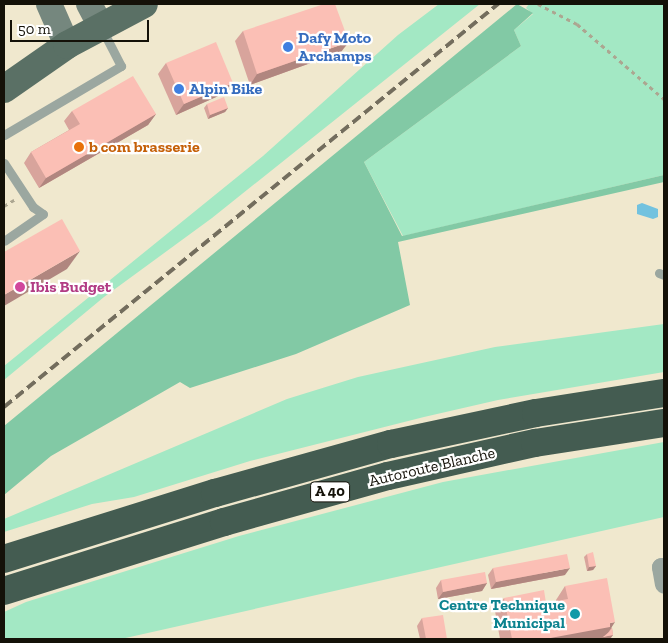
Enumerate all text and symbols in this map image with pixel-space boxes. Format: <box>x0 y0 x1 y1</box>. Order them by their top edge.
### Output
scale bar <box>12 10 151 42</box>
text: 50 m <box>18 20 51 38</box>
place label: Dafy Moto Archamps <box>298 28 371 66</box>
marker: Dafy Moto Archamps <box>282 41 294 53</box>
place label: Alpin Bike <box>189 79 262 99</box>
marker: Alpin Bike <box>173 83 185 95</box>
place label: b com brasserie <box>89 137 200 157</box>
marker: b com brasserie <box>73 141 85 153</box>
place label: Ibis Budget <box>30 277 111 297</box>
marker: Ibis Budget <box>14 281 26 293</box>
street label: Autoroute Blanche <box>367 443 497 491</box>
road number: A 40 <box>309 480 351 504</box>
place label: Centre Technique Municipal <box>439 595 565 633</box>
marker: Centre Technique Municipal <box>569 608 581 620</box>

